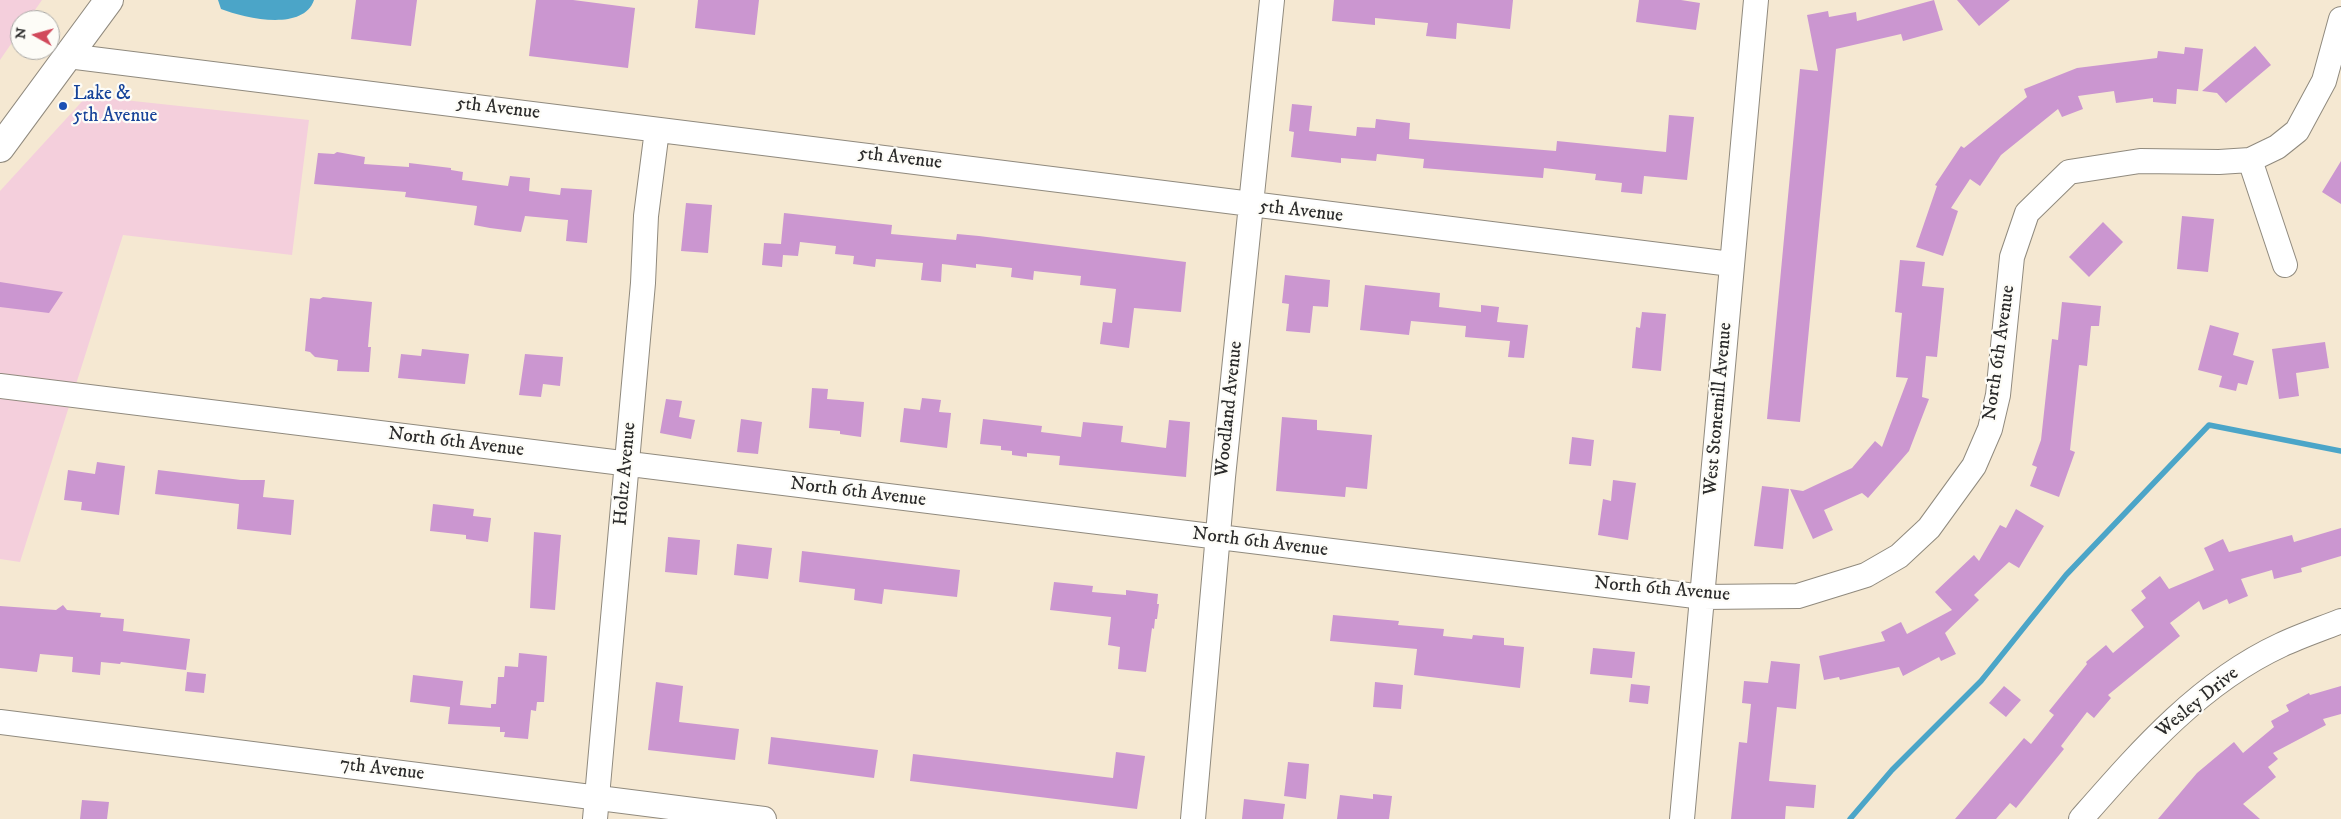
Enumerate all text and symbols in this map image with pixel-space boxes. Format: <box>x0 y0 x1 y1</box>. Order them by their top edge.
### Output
north arrow <box>10 10 60 60</box>
text: N <box>11 26 31 40</box>
place label: Lake & 5th Avenue <box>73 84 157 128</box>
street label: 5th Avenue <box>455 93 541 125</box>
marker: Lake & 5th Avenue <box>57 100 69 112</box>
street label: 5th Avenue <box>857 143 943 175</box>
street label: 5th Avenue <box>1258 196 1344 228</box>
street label: North 6th Avenue <box>1979 284 2021 422</box>
street label: West Stonemill Avenue <box>1700 322 1738 496</box>
street label: Woodland Avenue <box>1212 340 1248 478</box>
street label: Holtz Avenue <box>610 421 642 527</box>
street label: North 6th Avenue <box>387 423 525 463</box>
street label: North 6th Avenue <box>789 473 927 513</box>
street label: North 6th Avenue <box>1191 523 1329 563</box>
street label: North 6th Avenue <box>1593 573 1731 607</box>
street label: Wesley Drive <box>2152 663 2244 743</box>
street label: 7th Avenue <box>338 754 426 786</box>

